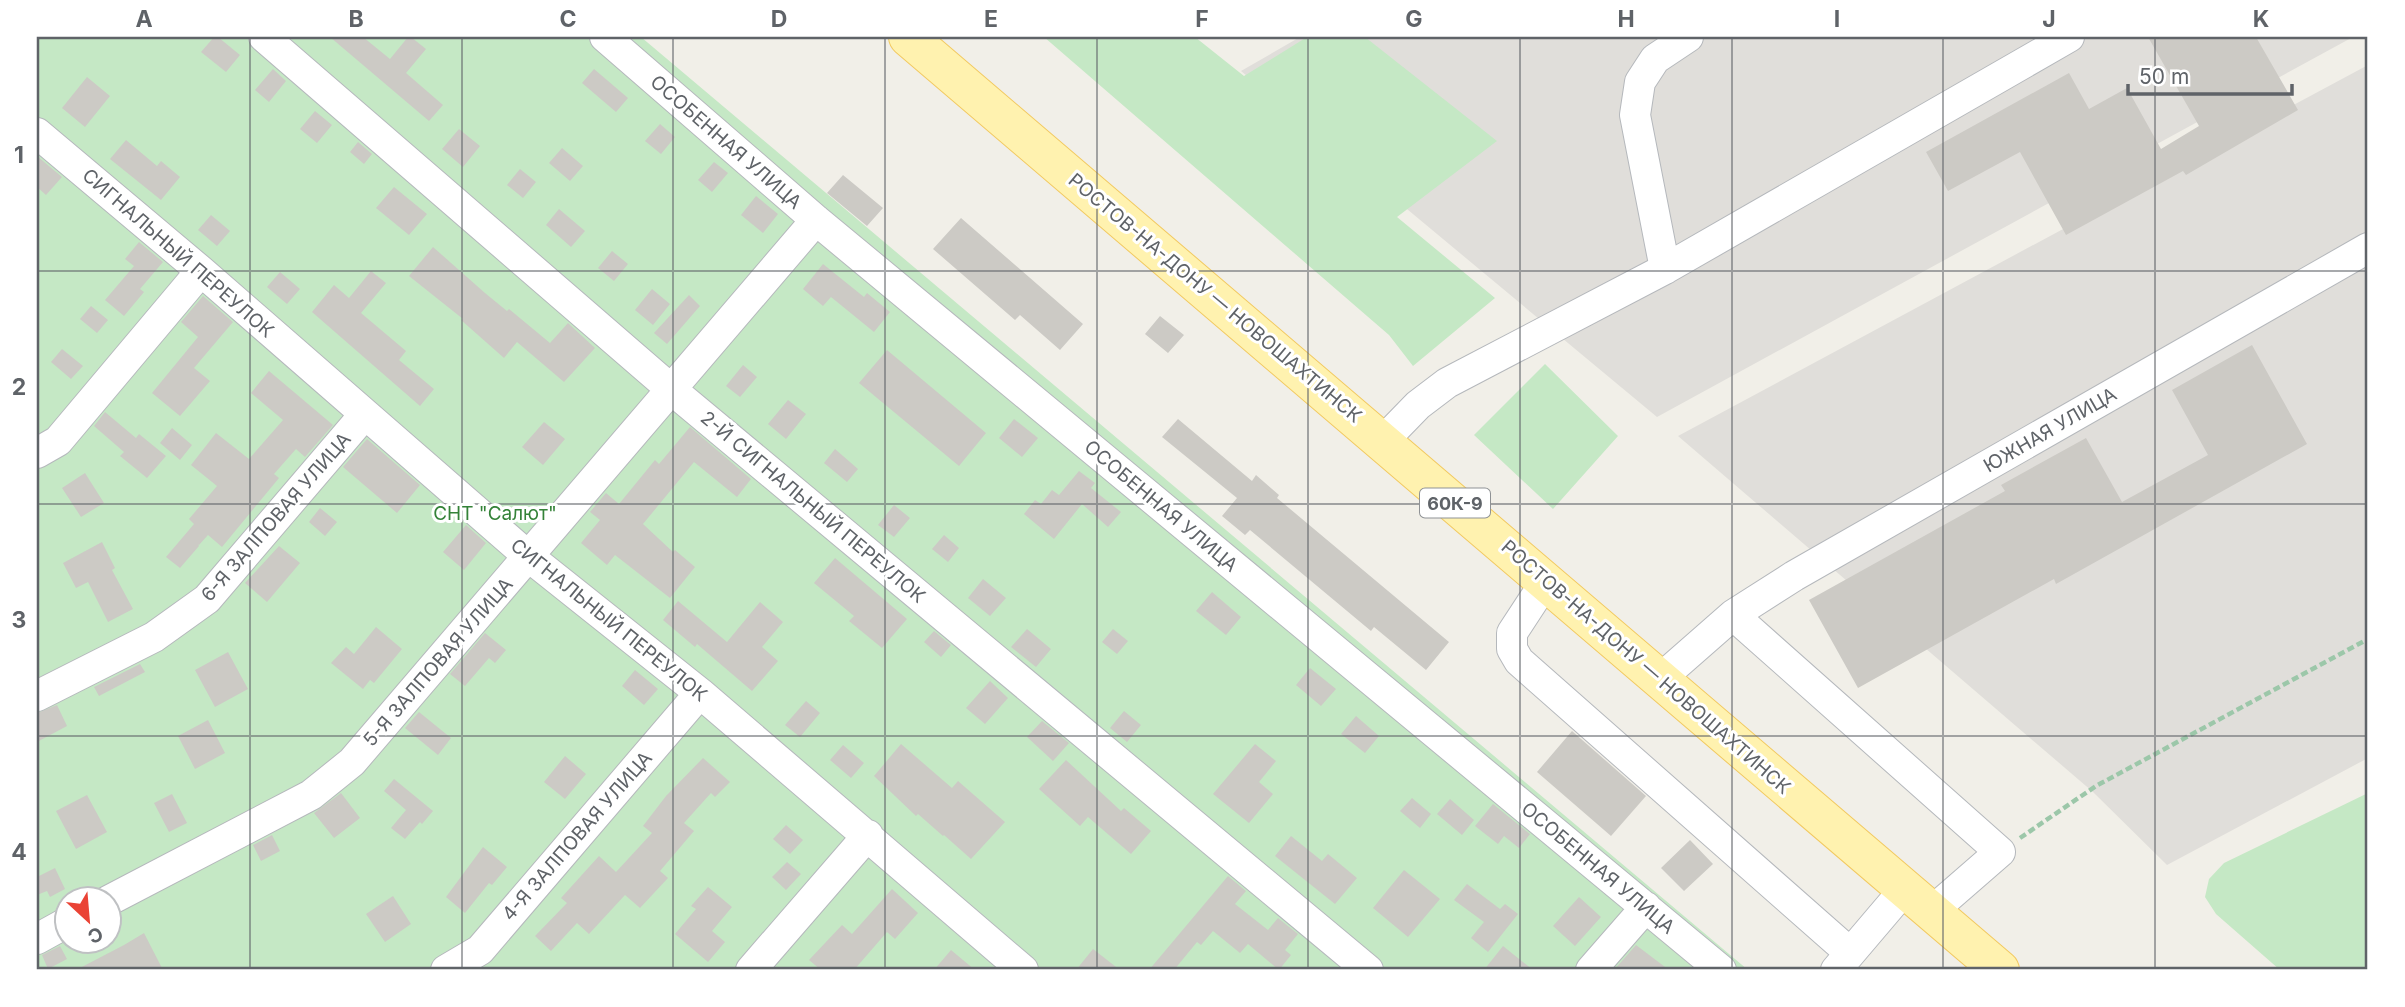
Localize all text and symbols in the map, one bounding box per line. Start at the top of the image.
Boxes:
text: A [135,5,153,33]
text: B [348,5,364,33]
text: C [559,5,577,33]
text: D [771,5,787,33]
text: E [984,5,998,33]
text: F [1195,5,1209,33]
text: G [1405,5,1423,33]
text: H [1617,5,1635,33]
text: I [1834,5,1840,33]
text: J [2042,5,2056,33]
text: K [2253,5,2269,33]
scale bar [2128,52,2293,96]
text: 50 m [2139,64,2189,89]
street label: ОСОБЕННАЯ УЛИЦА [646,70,806,214]
text: 1 [14,141,24,169]
street label: СИГНАЛЬНЫЙ ПЕРЕУЛОК [78,163,279,343]
street label: РОСТОВ-НА-ДОНУ — НОВОШАХТИНСК [1064,168,1366,428]
text: 2 [12,373,26,401]
street label: ЮЖНАЯ УЛИЦА [1979,383,2121,477]
street label: 2-Й СИГНАЛЬНЫЙ ПЕРЕУЛОК [696,405,931,608]
street label: 6-Я ЗАЛПОВАЯ УЛИЦА [196,428,356,606]
street label: ОСОБЕННАЯ УЛИЦА [1080,435,1242,577]
road number: 60К-9 [1420,489,1490,518]
park label: СНТ "Салют" [433,502,557,525]
street label: СИГНАЛЬНЫЙ ПЕРЕУЛОК [506,533,713,707]
street label: РОСТОВ-НА-ДОНУ — НОВОШАХТИНСК [1497,535,1795,799]
street label: 5-Я ЗАЛПОВАЯ УЛИЦА [358,573,518,751]
text: 3 [12,606,26,634]
street label: 4-Я ЗАЛПОВАЯ УЛИЦА [497,747,657,925]
street label: ОСОБЕННАЯ УЛИЦА [1517,797,1679,939]
text: 4 [11,838,27,866]
north arrow [52,884,122,954]
text: С [84,921,107,948]

